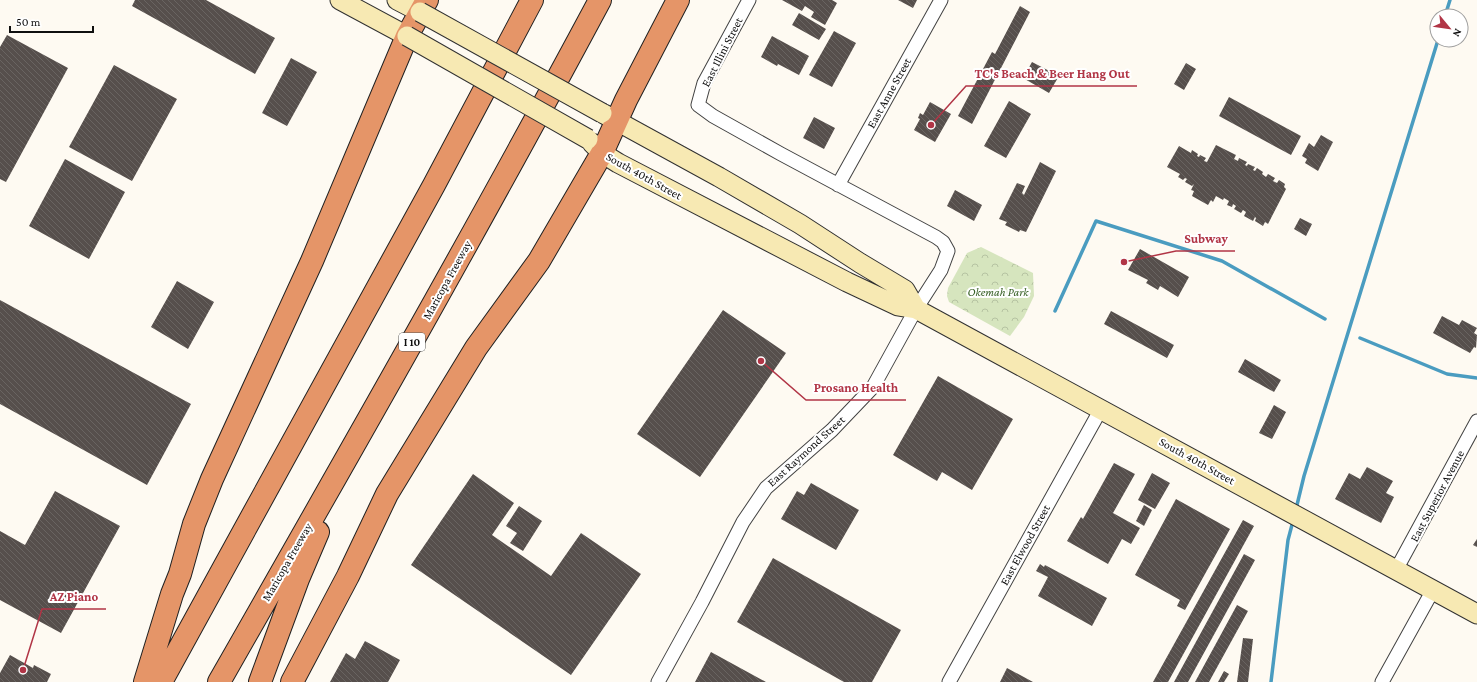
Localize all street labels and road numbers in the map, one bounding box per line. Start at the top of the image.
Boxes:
street label: East Illini Street [699,14,746,89]
street label: East Anne Street [864,54,915,131]
street label: South 40th Street [604,149,685,203]
street label: Maricopa Freeway [420,238,475,322]
road number: I 10 [399,333,425,351]
street label: East Raymond Street [764,412,848,489]
street label: South 40th Street [1157,434,1238,488]
street label: East Superior Avenue [1407,448,1467,544]
street label: East Elwood Street [997,501,1053,588]
street label: Maricopa Freeway [259,520,315,604]

